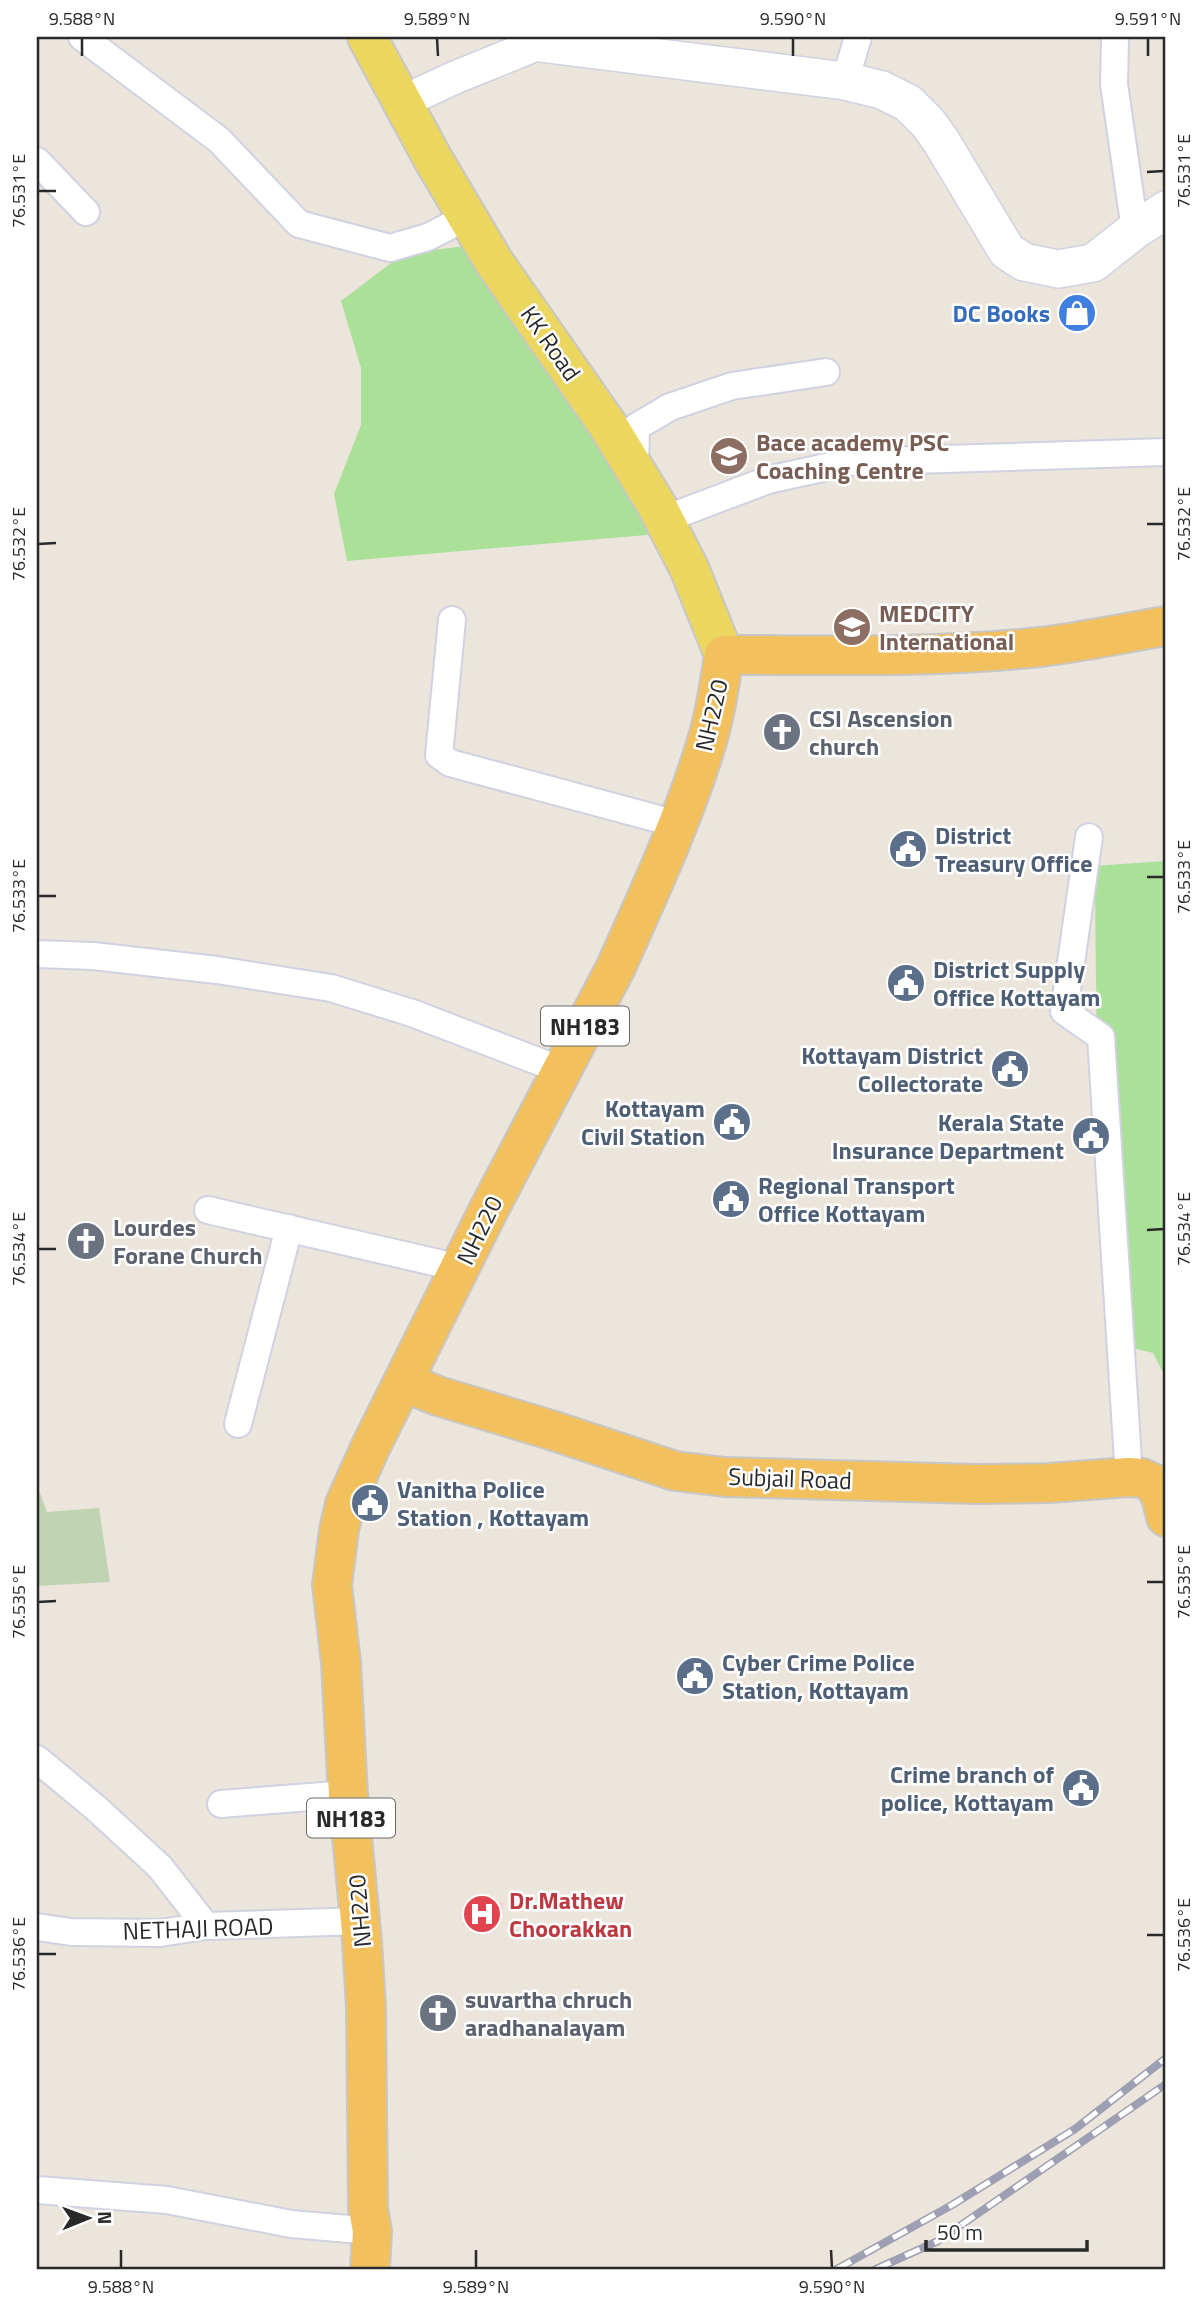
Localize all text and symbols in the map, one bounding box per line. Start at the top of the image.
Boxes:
text: 9.588°N [49,5,115,32]
text: 9.589°N [404,5,470,32]
text: 9.590°N [760,5,826,32]
text: 9.591°N [1115,5,1181,32]
text: 76.531°E [1170,134,1197,208]
text: 76.531°E [5,154,32,228]
shop icon: DC Books [1056,292,1098,334]
place label: DC Books [953,295,1050,331]
street label: KK Road [512,298,590,388]
place label: Bace academy PSC Coaching Centre [756,424,949,488]
school or university icon: Bace academy PSC Coaching Centre [708,435,750,477]
text: 76.532°E [1170,487,1197,561]
text: 76.532°E [5,507,32,581]
place label: MEDCITY International [879,595,1014,659]
school or university icon: MEDCITY International [831,606,873,648]
street label: NH220 [685,676,737,754]
place label: CSI Ascension church [809,700,953,764]
church icon: CSI Ascension church [761,711,803,753]
place label: District Treasury Office [935,817,1092,881]
public building icon: District Treasury Office [887,828,929,870]
text: 76.533°E [1170,840,1197,914]
text: 76.533°E [5,859,32,933]
place label: District Supply Office Kottayam [933,951,1100,1015]
public building icon: District Supply Office Kottayam [885,962,927,1004]
road number: NH183 [541,1007,629,1046]
place label: Kottayam District Collectorate [801,1037,983,1101]
public building icon: Kottayam District Collectorate [989,1048,1031,1090]
place label: Kottayam Civil Station [581,1090,705,1154]
public building icon: Kottayam Civil Station [711,1101,753,1143]
place label: Kerala State Insurance Department [832,1104,1064,1168]
public building icon: Kerala State Insurance Department [1070,1115,1112,1157]
place label: Regional Transport Office Kottayam [758,1167,955,1231]
public building icon: Regional Transport Office Kottayam [710,1178,752,1220]
street label: NH220 [447,1189,511,1271]
text: 76.534°E [1170,1192,1197,1266]
place label: Lourdes Forane Church [113,1209,263,1273]
text: 76.534°E [5,1212,32,1286]
church icon: Lourdes Forane Church [65,1220,107,1262]
street label: Subjail Road [728,1458,852,1498]
place label: Vanitha Police Station , Kottayam [397,1471,589,1535]
public building icon: Vanitha Police Station , Kottayam [349,1482,391,1524]
text: 76.535°E [1170,1545,1197,1619]
text: 76.535°E [5,1565,32,1639]
place label: Cyber Crime Police Station, Kottayam [722,1644,915,1708]
public building icon: Cyber Crime Police Station, Kottayam [674,1655,716,1697]
place label: Crime branch of police, Kottayam [881,1756,1054,1820]
public building icon: Crime branch of police, Kottayam [1060,1767,1102,1809]
road number: NH183 [307,1798,395,1838]
street label: NH220 [338,1873,380,1949]
place label: Dr.Mathew Choorakkan [509,1882,632,1946]
hospital icon: Dr.Mathew Choorakkan [461,1893,503,1935]
text: 76.536°E [1170,1898,1197,1972]
street label: NETHAJI ROAD [122,1907,274,1949]
text: 76.536°E [5,1917,32,1991]
place label: suvartha chruch aradhanalayam [465,1981,632,2045]
church icon: suvartha chruch aradhanalayam [417,1992,459,2034]
north arrow [52,2184,122,2254]
scale bar [926,2208,1088,2252]
text: N [91,2211,120,2225]
text: 50 m [937,2216,983,2248]
text: 9.588°N [88,2273,154,2300]
text: 9.589°N [443,2273,509,2300]
text: 9.590°N [799,2273,865,2300]

